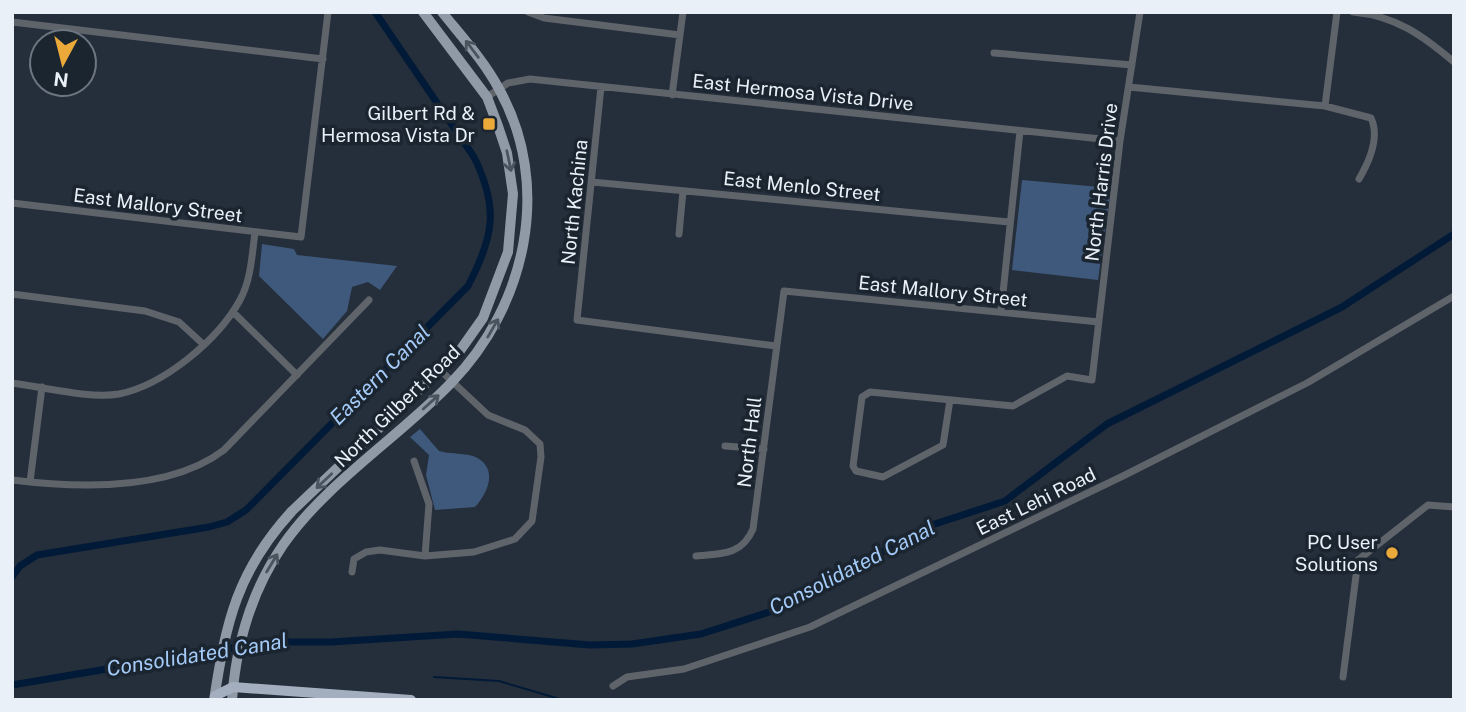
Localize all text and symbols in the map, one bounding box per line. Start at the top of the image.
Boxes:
north arrow [28,28,98,98]
one-way arrow [465,41,480,59]
text: N [52,68,70,92]
street label: East Hermosa Vista Drive [691,69,915,115]
place label: Gilbert Rd & Hermosa Vista Dr [321,102,475,146]
street label: North Harris Drive [1080,102,1122,262]
marker: Gilbert Rd & Hermosa Vista Dr [481,116,497,132]
street label: North Kachina [556,138,592,266]
one-way arrow [502,149,516,172]
street label: East Menlo Street [722,167,882,205]
street label: East Mallory Street [72,184,244,226]
street label: East Mallory Street [857,271,1029,311]
one-way arrow [487,318,501,338]
water label: Eastern Canal [324,319,435,430]
street label: North Gilbert Road [330,341,464,471]
one-way arrow [422,393,439,410]
street label: North Hall [733,395,765,489]
street label: East Lehi Road [973,463,1099,539]
one-way arrow [316,472,333,489]
water label: Consolidated Canal [765,515,939,620]
place label: PC User Solutions [1295,531,1378,575]
marker: PC User Solutions [1384,545,1400,561]
one-way arrow [265,553,279,573]
water label: Consolidated Canal [105,628,289,681]

